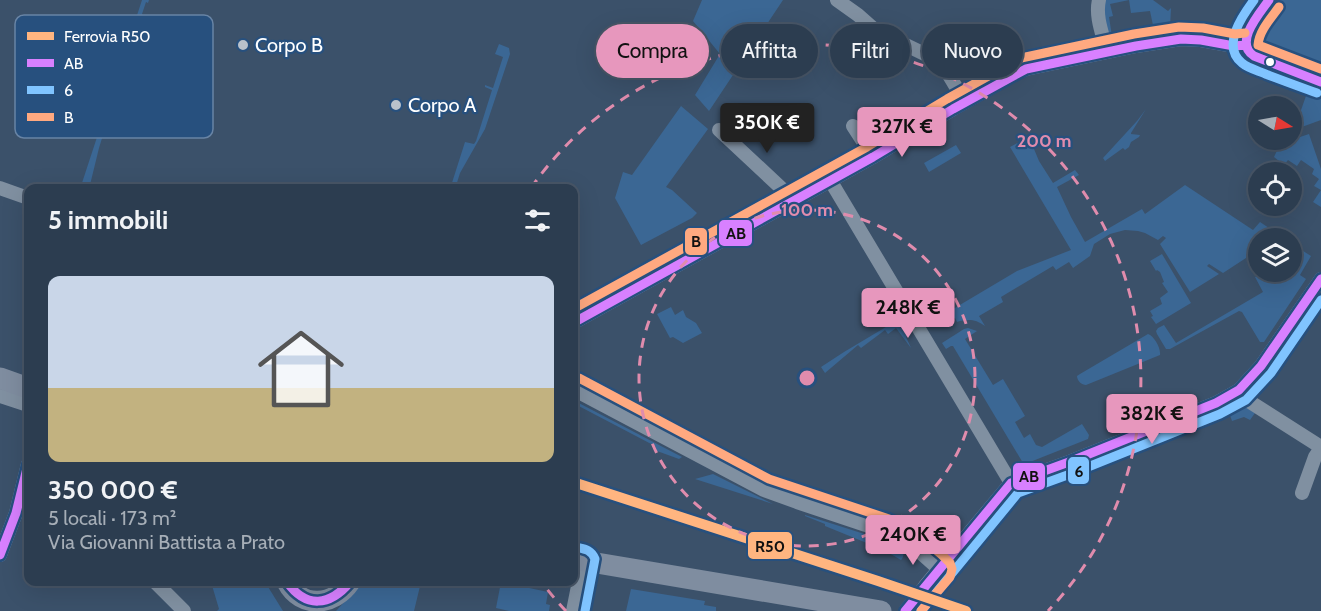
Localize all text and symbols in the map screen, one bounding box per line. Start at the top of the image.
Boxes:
legend [15,15,213,138]
chip: Compra [596,24,709,78]
chip: Affitta [721,24,818,78]
chip: Filtri [830,24,910,78]
chip: Nuovo [922,24,1023,78]
text: Ferrovia R50 [64,27,150,46]
place label: Corpo B [255,33,323,57]
marker: Corpo B [236,38,250,52]
text: AB [64,54,84,73]
unlabelled marker [1264,56,1276,68]
text: 6 [64,81,73,100]
place label: Corpo A [408,93,477,117]
north arrow [1248,96,1302,150]
map controls [1248,96,1302,282]
marker: Corpo A [389,98,403,112]
pin: 350K € [718,103,816,154]
pin: 327K € [853,107,951,158]
text: B [64,108,74,127]
text: 350K € [734,110,800,134]
text: 327K € [871,114,933,138]
text: 200 m [1017,130,1071,152]
button: locate [1248,162,1302,216]
text: 100 m [781,199,833,221]
text: 5 immobili [48,204,168,236]
icon: filters [521,204,554,237]
line badge: AB [718,219,753,247]
text: AB [726,224,746,243]
line badge: B [684,227,708,256]
button: layers [1248,228,1302,282]
text: B [691,232,701,251]
pin: 248K € [859,288,957,339]
text: 248K € [876,295,940,319]
icon: home [247,315,355,423]
centre of rings [797,368,817,388]
pin: 382K € [1103,394,1201,445]
text: 382K € [1120,401,1184,425]
line badge: 6 [1067,456,1090,485]
line badge: AB [1012,462,1046,491]
text: 6 [1075,462,1084,481]
text: AB [1019,467,1039,486]
text: 350 000 € [48,474,178,506]
text: 5 locali · 173 m² [48,506,176,530]
pin: 240K € [864,515,962,566]
text: 240K € [880,522,946,546]
text: Via Giovanni Battista a Prato [48,530,285,554]
line badge: R50 [747,531,793,560]
text: R50 [755,537,785,556]

